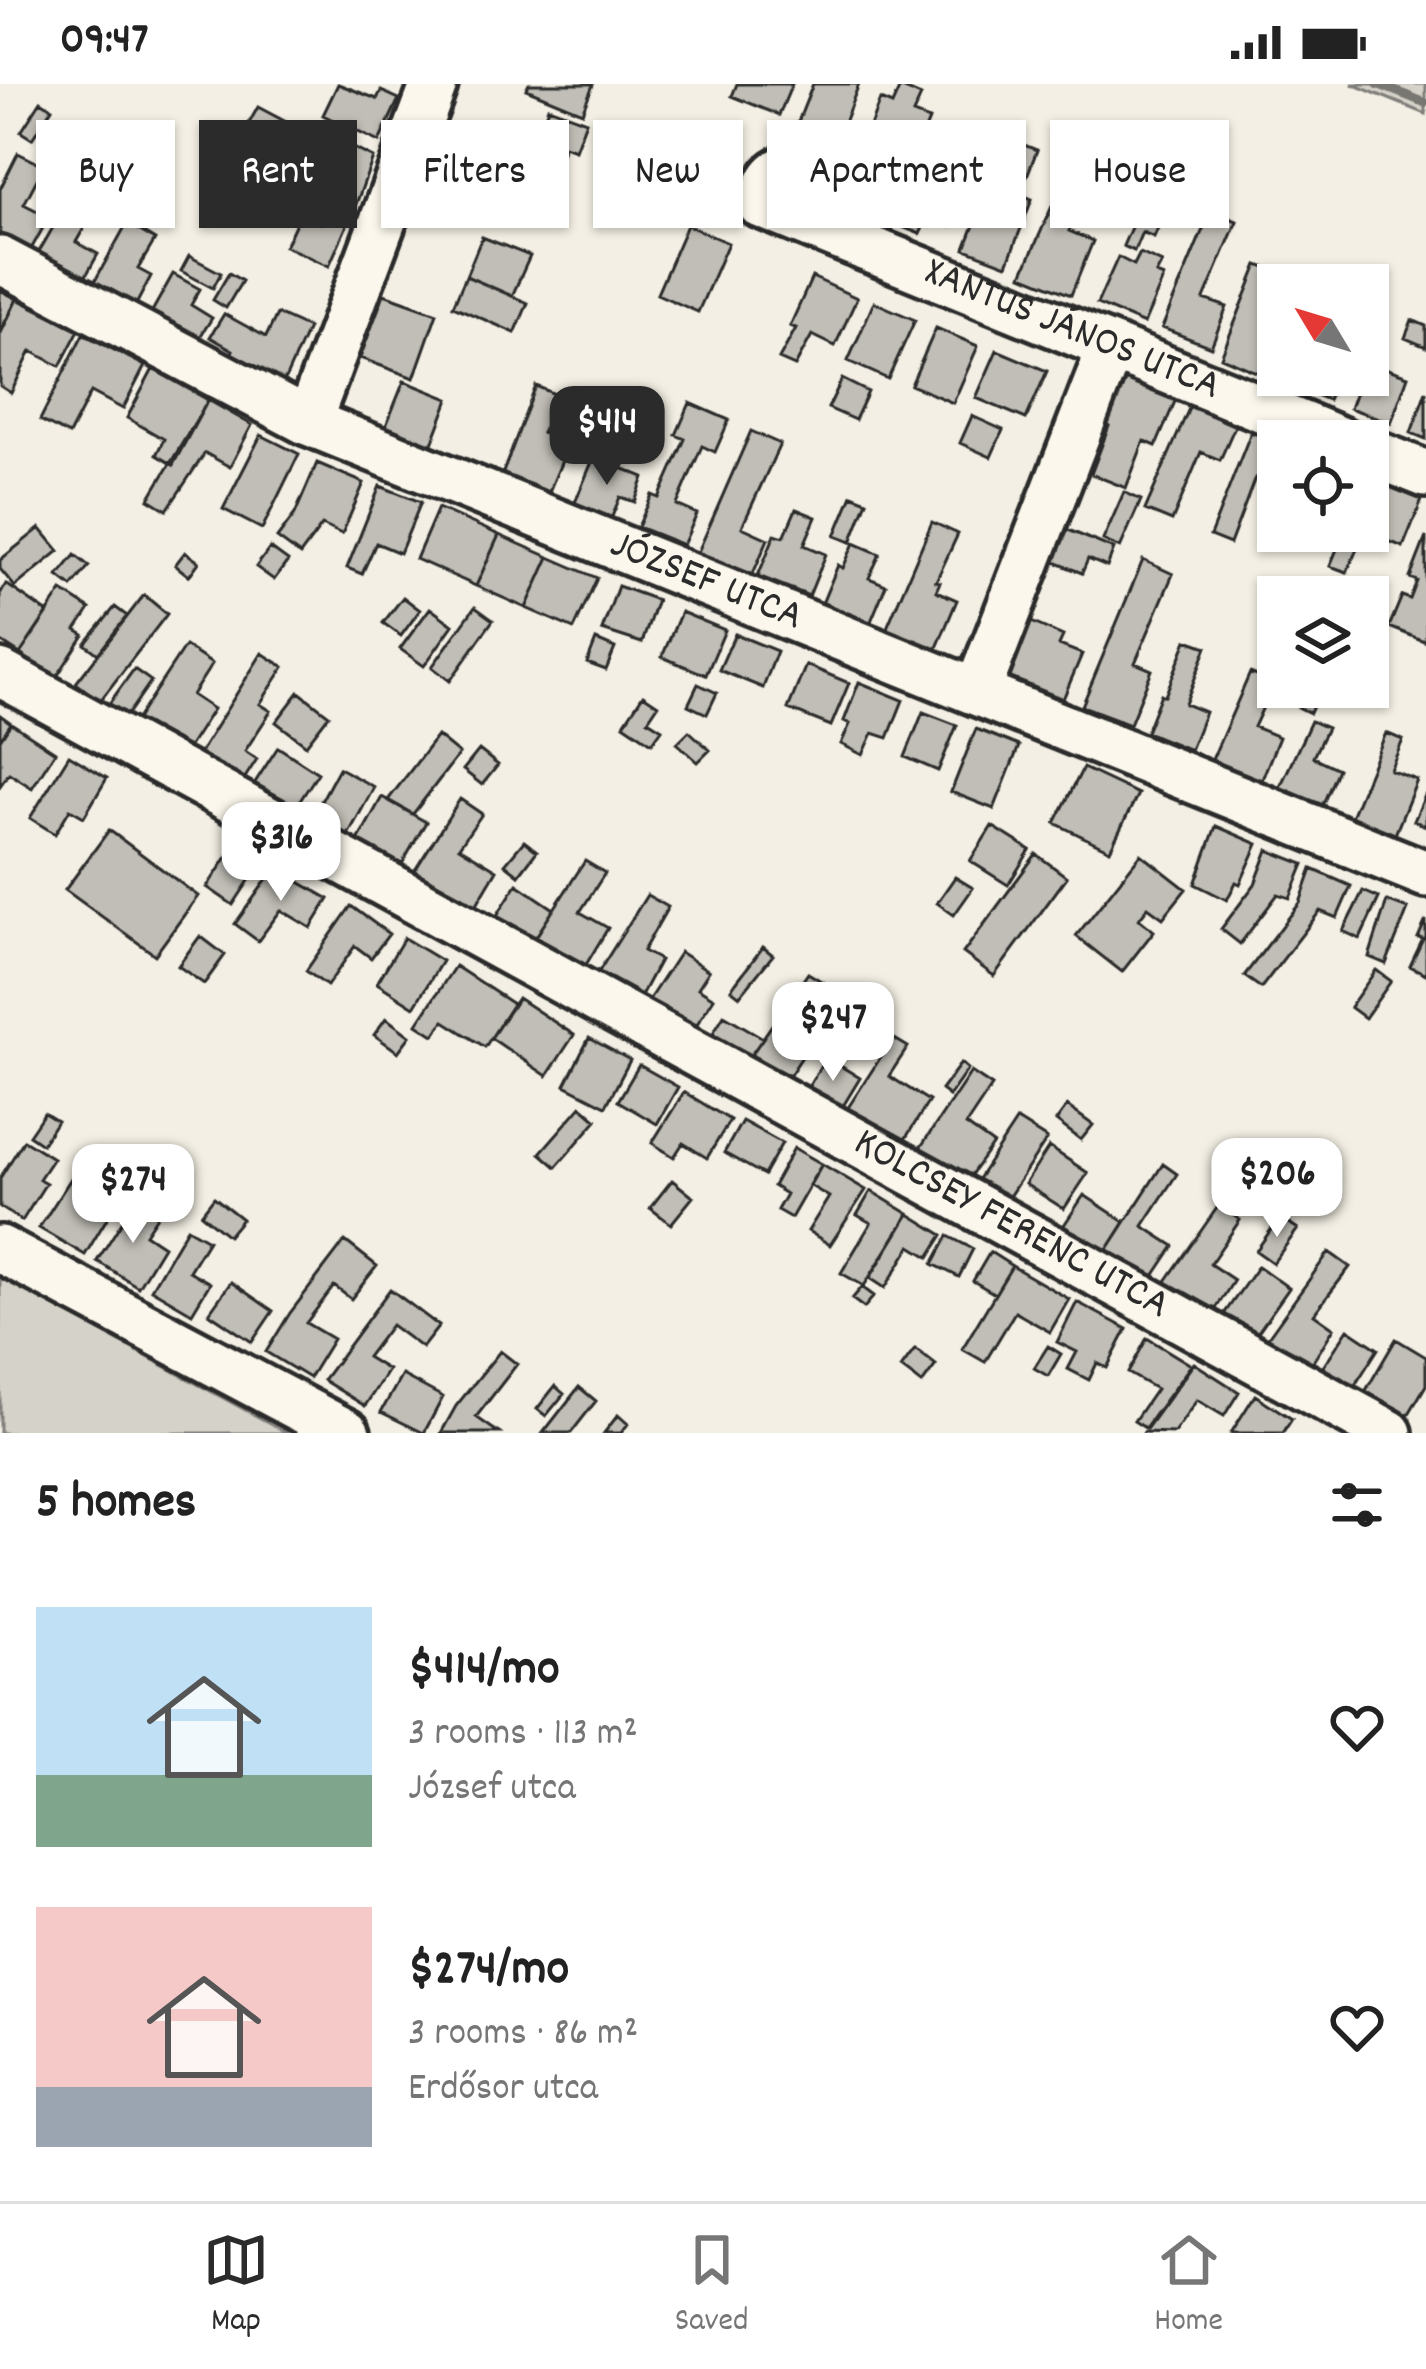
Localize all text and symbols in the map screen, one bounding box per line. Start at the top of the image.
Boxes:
text: 09:47 [60,10,149,74]
chip: Buy [36,120,175,228]
chip: Rent [199,120,357,228]
chip: Filters [381,120,569,228]
chip: New [593,120,743,228]
chip: Apartment [767,120,1026,228]
chip: House [1050,120,1229,228]
street label: XANTUS JÁNOS UTCA [915,244,1229,418]
north arrow [1257,264,1389,396]
map controls [1257,264,1389,708]
pin: $414 [536,386,678,488]
text: $414 [577,397,637,452]
button: locate [1257,420,1389,552]
street label: JÓZSEF UTCA [600,517,811,649]
button: layers [1257,576,1389,708]
pin: $316 [210,802,352,904]
text: $316 [249,813,313,868]
pin: $247 [762,982,904,1084]
text: $247 [799,993,867,1048]
street label: KÖLCSEY FERENC UTCA [842,1115,1179,1337]
pin: $206 [1206,1138,1348,1240]
pin: $274 [62,1144,204,1246]
text: $206 [1238,1149,1316,1204]
text: $274 [99,1155,167,1210]
text: 5 homes [36,1469,196,1541]
icon: filters [1324,1472,1390,1538]
text: $414/mo [408,1636,560,1708]
icon: home [132,1655,276,1799]
icon: heart [1324,1694,1390,1760]
text: 3 rooms · 113 m² [408,1708,638,1763]
text: József utca [408,1763,576,1818]
text: $274/mo [408,1936,569,2008]
icon: home [132,1955,276,2099]
icon: heart [1324,1994,1390,2060]
text: 3 rooms · 86 m² [408,2008,638,2063]
text: Erdősor utca [408,2063,598,2118]
tab: Map [203,2227,269,2346]
tab: Saved [675,2227,748,2346]
tab: Home [1154,2227,1223,2346]

